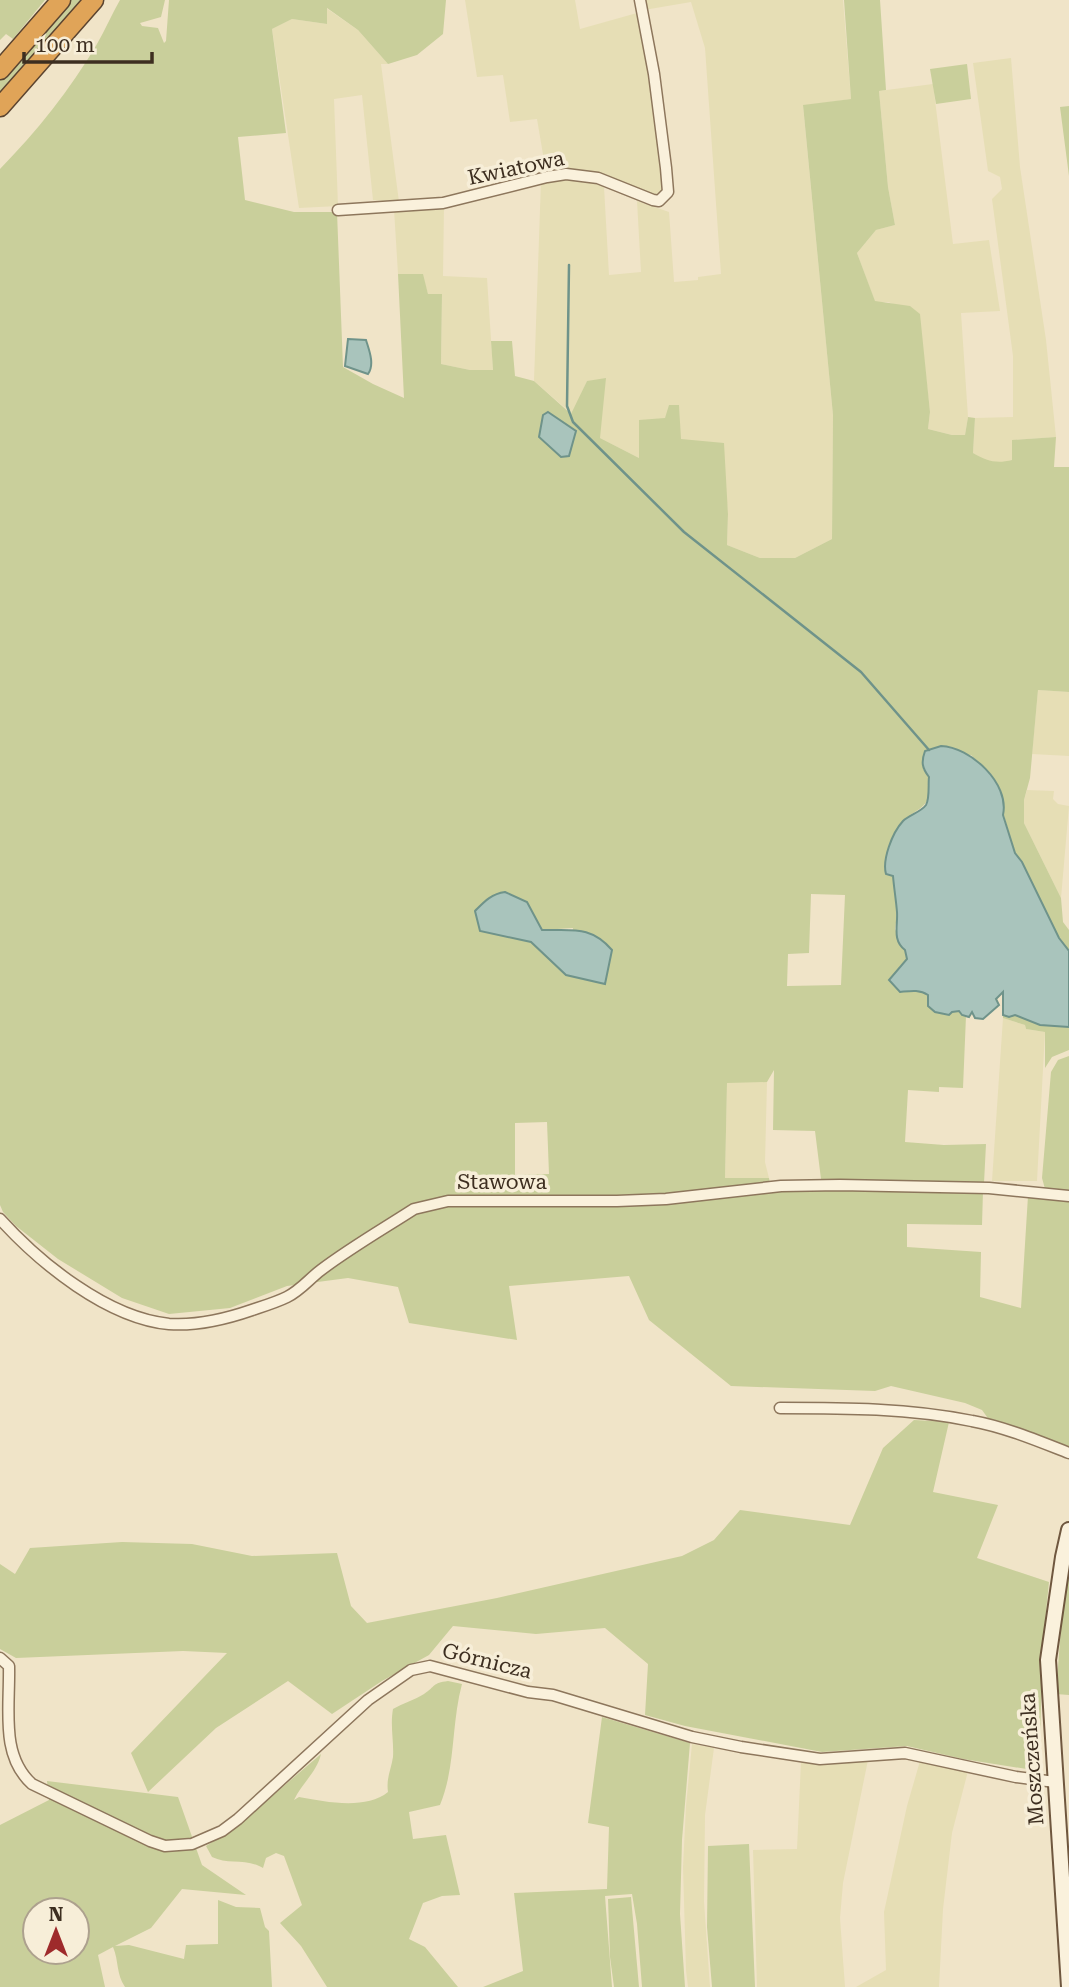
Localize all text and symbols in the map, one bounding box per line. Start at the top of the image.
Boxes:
scale bar [24,21,152,65]
text: 100 m [35,33,95,57]
street label: Kwiatowa [465,146,567,190]
street label: Stawowa [457,1170,547,1194]
street label: Górnicza [440,1638,535,1684]
street label: Moszczeńska [1015,1691,1049,1826]
north arrow [21,1896,91,1966]
text: N [49,1903,64,1926]

